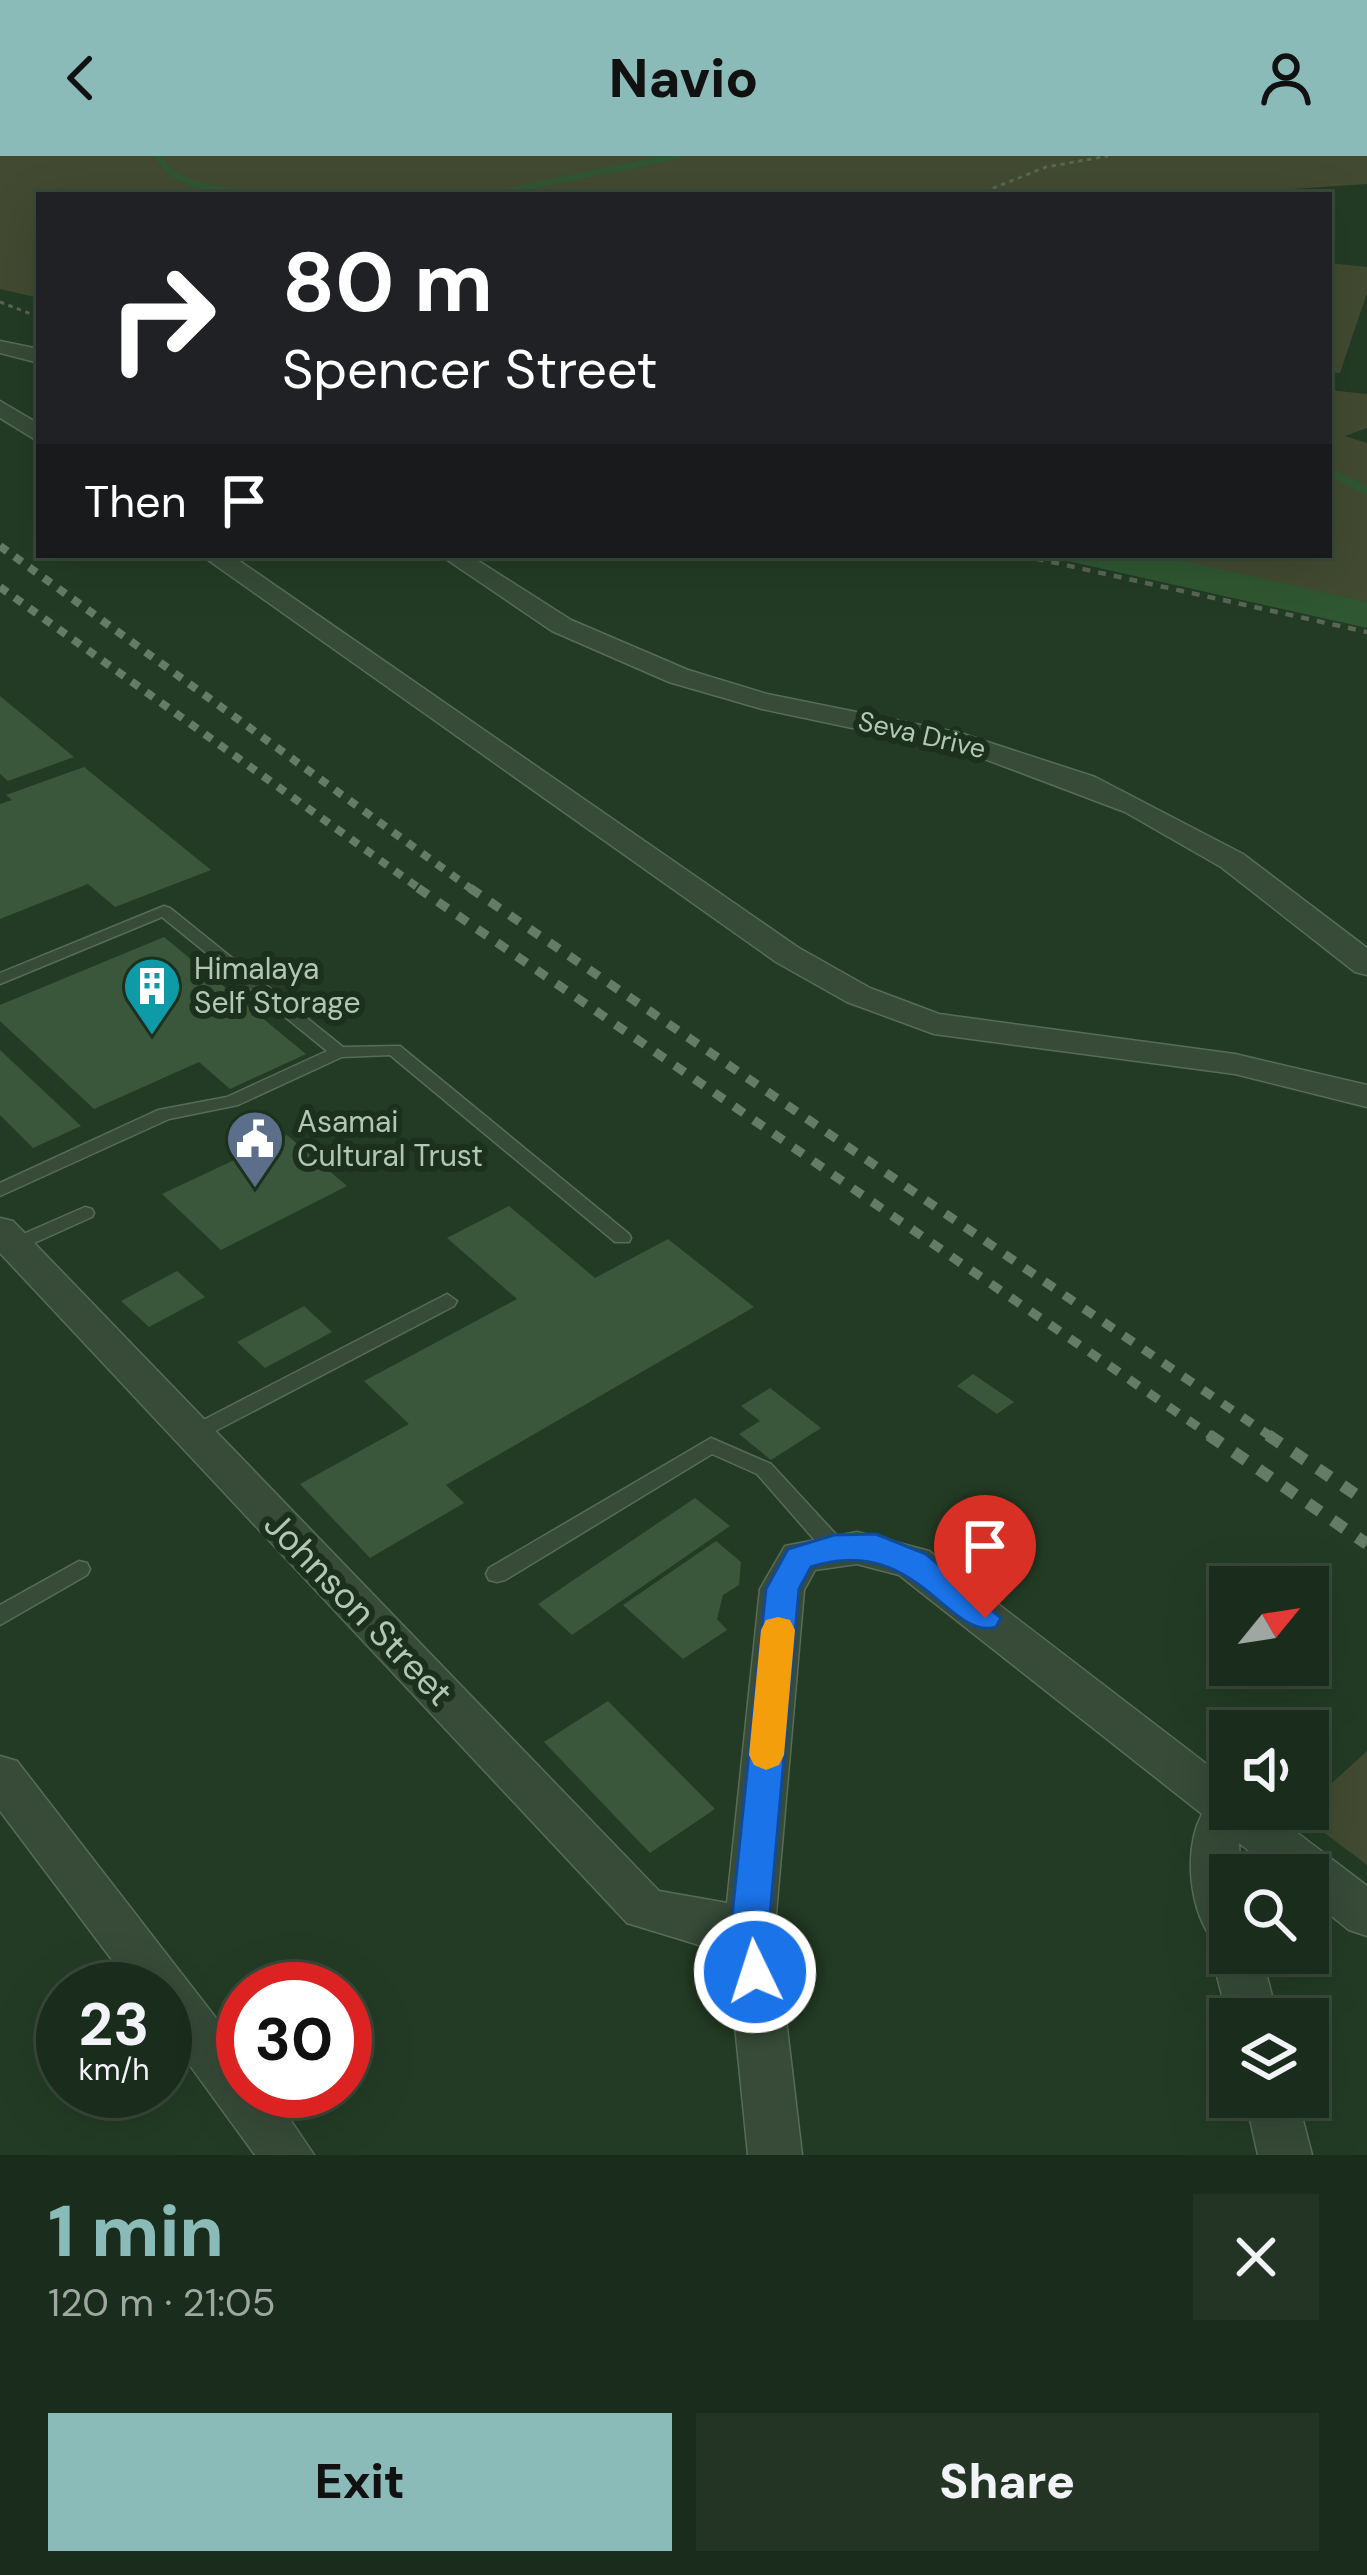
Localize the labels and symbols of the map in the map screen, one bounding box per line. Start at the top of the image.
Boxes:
street label: Seva Drive [855,703,989,766]
place label: Himalaya Self Storage [194,949,360,1022]
building icon: Himalaya Self Storage [121,955,183,1037]
place label: Asamai Cultural Trust [297,1102,483,1175]
public building icon: Asamai Cultural Trust [224,1108,286,1190]
pin [934,1495,1036,1618]
street label: Johnson Street [254,1501,463,1715]
north arrow [1209,1566,1329,1686]
position arrow [692,1909,818,2035]
speed limit sign: 30 [216,1962,372,2118]

